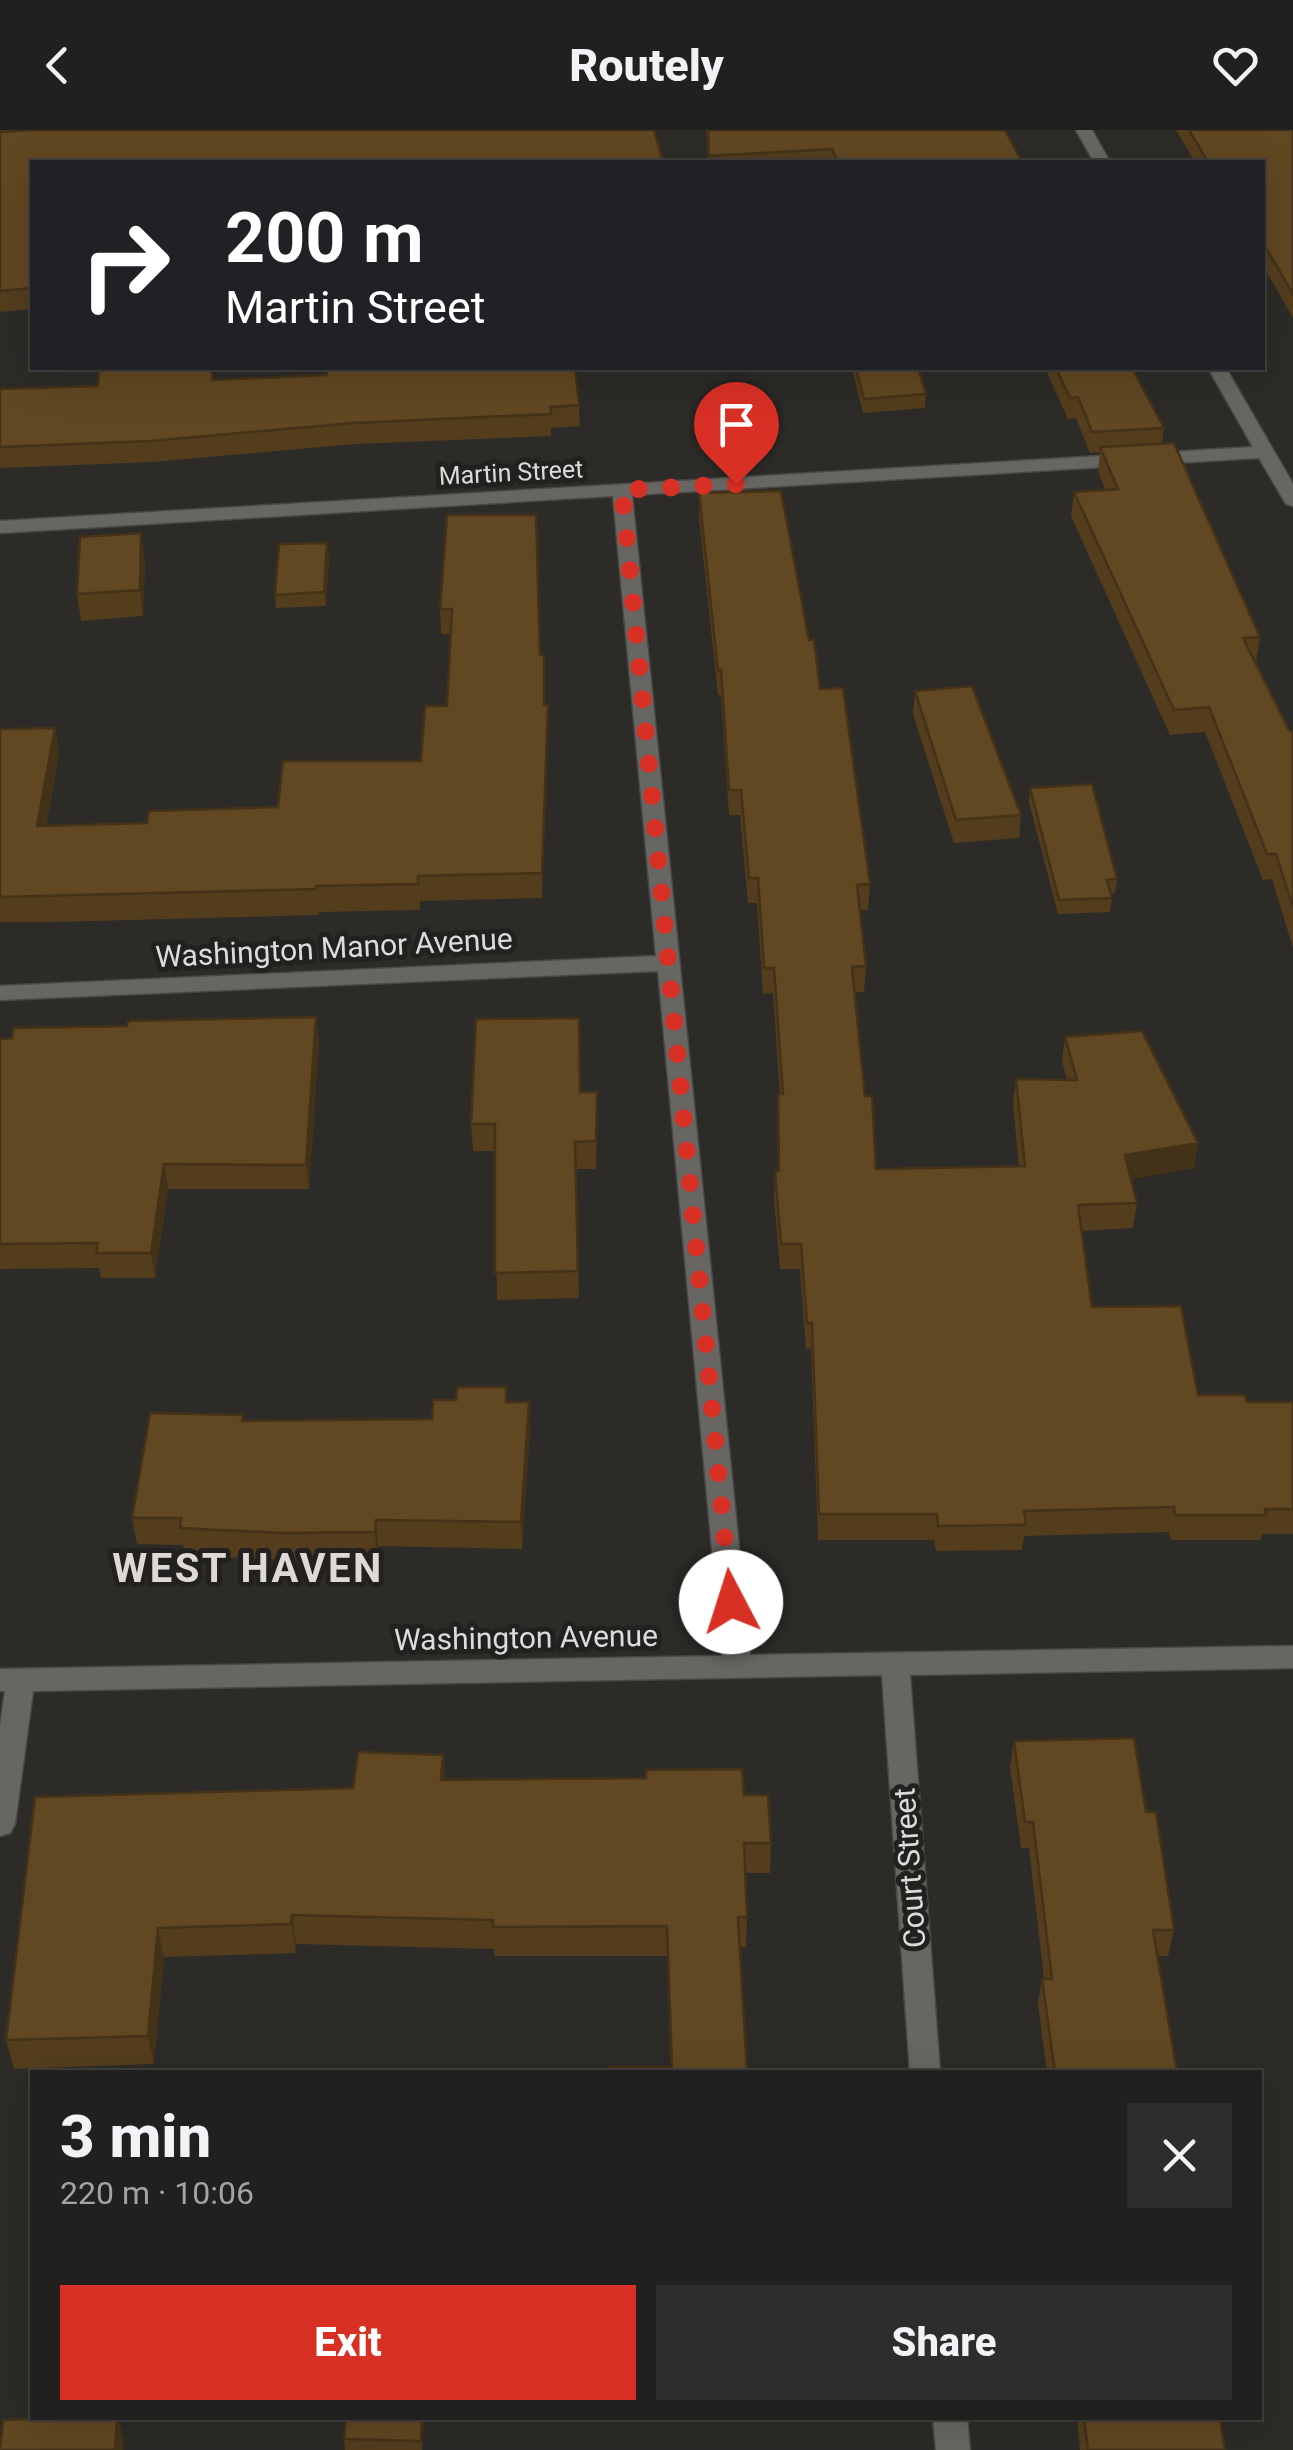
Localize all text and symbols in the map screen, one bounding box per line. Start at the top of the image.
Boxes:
icon: back [30,38,85,93]
icon: heart [1208,38,1263,93]
text: Routely [569,39,724,92]
text: 200 m [225,197,424,279]
icon: right [60,200,190,330]
text: Martin Street [225,281,486,334]
pin [694,382,779,485]
icon: arrive [709,397,764,452]
street label: Martin Street [438,454,584,491]
street label: Washington Manor Avenue [154,921,513,974]
district label: WEST HAVEN [112,1545,384,1592]
position arrow [679,1550,783,1654]
street label: Washington Avenue [394,1618,658,1657]
street label: Court Street [886,1787,933,1949]
text: 3 min [60,2101,211,2172]
button: close [1127,2103,1232,2208]
text: 220 m · 10:06 [60,2174,254,2212]
button: Exit [60,2285,636,2400]
button: Share [656,2285,1232,2400]

